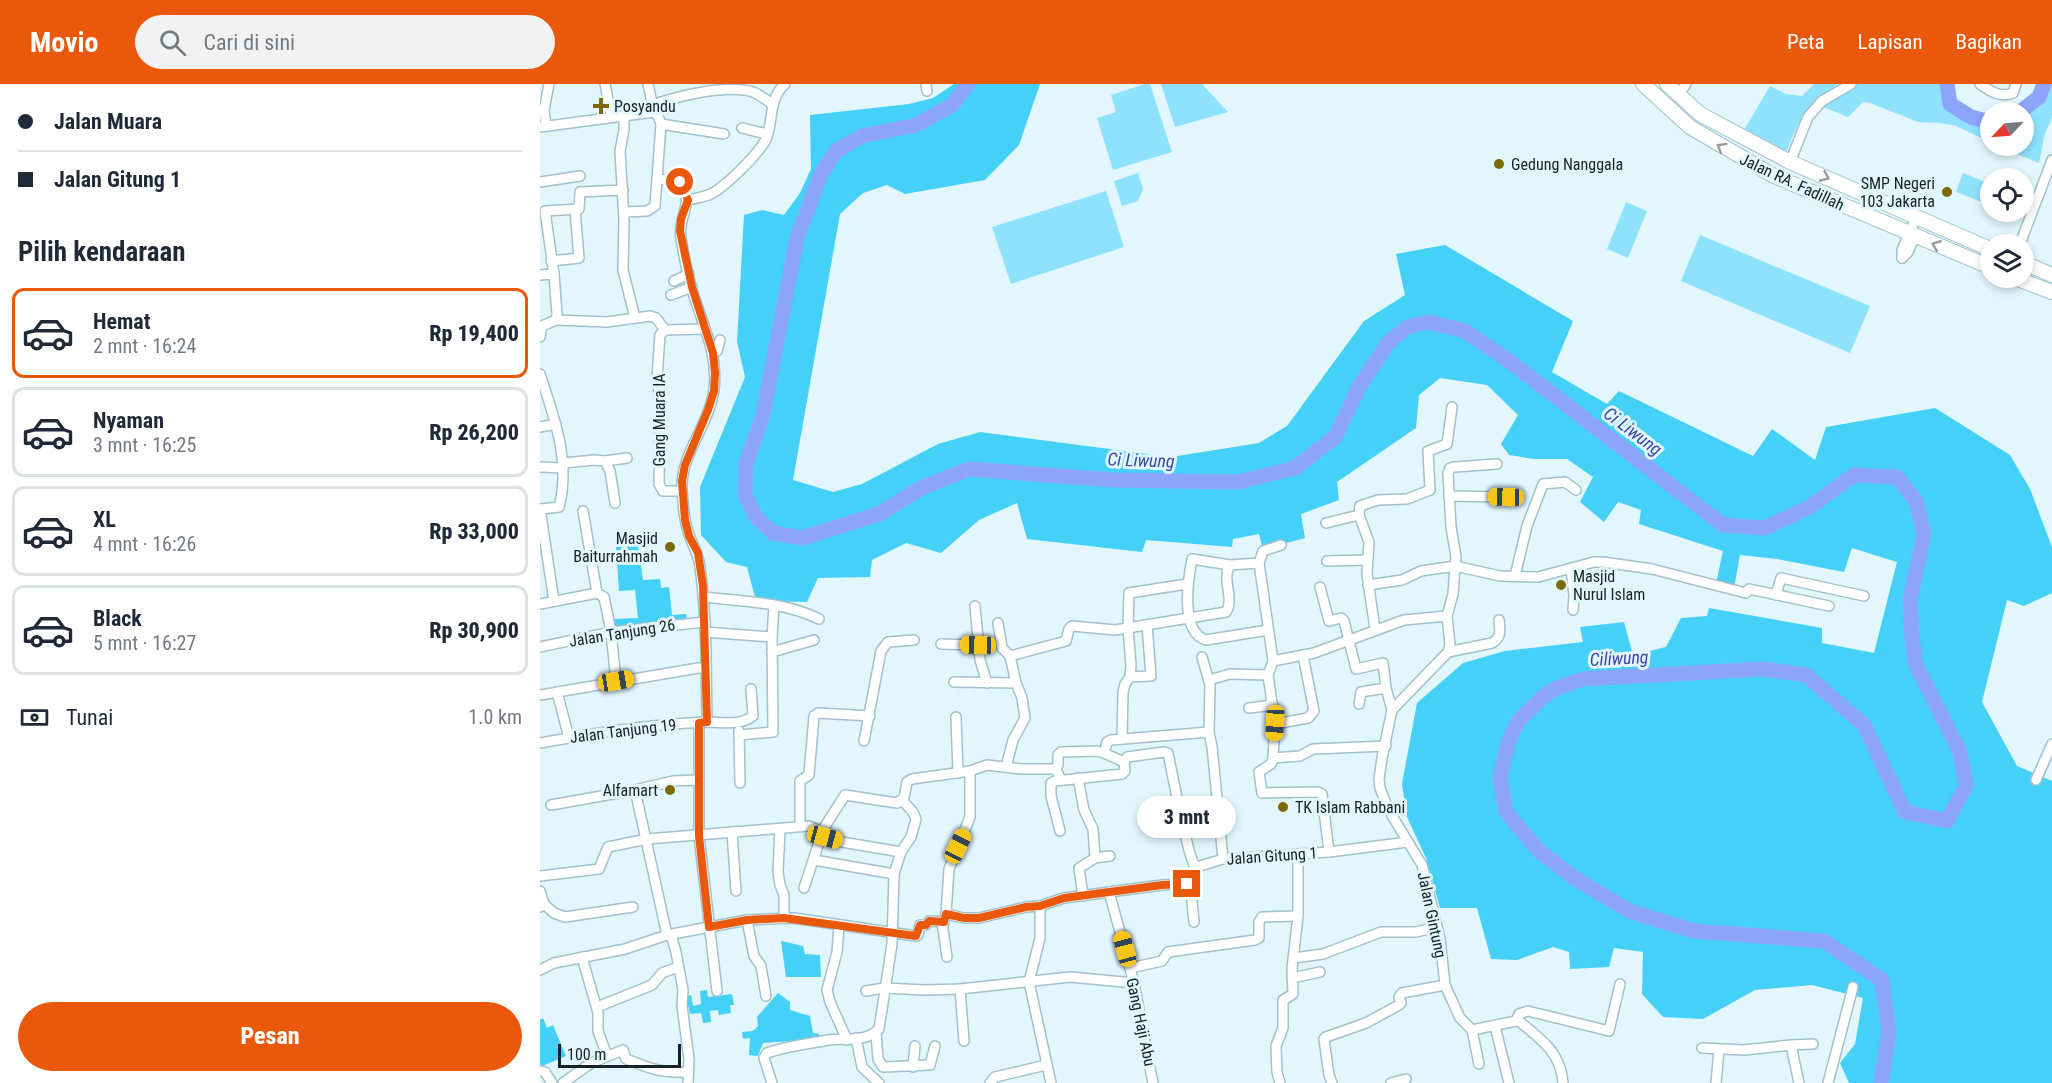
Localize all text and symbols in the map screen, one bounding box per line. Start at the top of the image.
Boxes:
search box [135,15,555,69]
text: Movio [30,26,99,59]
icon: search [156,26,189,59]
text: Cari di sini [204,30,295,55]
text: Peta [1787,30,1825,54]
text: Lapisan [1858,30,1923,54]
text: Bagikan [1956,30,2022,54]
marker: Posyandu [592,97,610,115]
place label: Posyandu [614,97,676,116]
north arrow [1980,102,2034,156]
map controls [1980,102,2034,288]
text: Jalan Muara [54,109,162,134]
one-way arrow [1717,142,1727,154]
street label: Jalan RA. Fadillah [1737,149,1847,215]
place label: Gedung Nanggala [1511,155,1623,174]
marker: Gedung Nanggala [1492,157,1506,171]
text: Jalan Gitung 1 [54,167,181,192]
route start [666,168,693,195]
button: locate [1980,168,2034,222]
one-way arrow [1818,170,1829,182]
place label: SMP Negeri 103 Jakarta [1860,174,1935,211]
marker: SMP Negeri 103 Jakarta [1940,185,1954,199]
button: layers [1980,234,2034,288]
text: Pilih kendaraan [18,236,186,268]
one-way arrow [1932,240,1943,252]
icon: car [21,306,75,360]
text: Hemat [93,309,150,334]
text: Rp 19,400 [429,321,519,346]
text: 2 mnt · 16:24 [93,334,196,358]
street label: Gang Muara IA [650,373,669,467]
water label: Ci Liwung [1600,402,1666,460]
icon: car [21,405,75,459]
text: Nyaman [93,408,164,433]
text: Rp 26,200 [429,420,519,445]
text: 3 mnt · 16:25 [93,433,196,457]
water label: Ci Liwung [1107,448,1175,472]
car [1488,488,1524,506]
icon: car [21,504,75,558]
text: XL [93,507,116,532]
text: Rp 33,000 [429,519,519,544]
place label: Masjid Baiturrahmah [573,529,658,566]
text: 4 mnt · 16:26 [93,532,196,556]
marker: Masjid Baiturrahmah [663,540,677,554]
place label: Masjid Nurul Islam [1573,567,1645,604]
marker: Masjid Nurul Islam [1554,578,1568,592]
icon: car [21,603,75,657]
text: Black [93,606,142,631]
street label: Jalan Tanjung 26 [568,615,676,651]
text: Rp 30,900 [429,618,519,643]
text: 5 mnt · 16:27 [93,631,196,655]
car [960,636,996,654]
water label: Ciliwung [1589,646,1649,670]
car [597,669,635,693]
icon: cash [18,701,51,734]
text: Tunai [66,705,113,730]
text: 1.0 km [468,705,522,729]
car [1265,705,1285,741]
street label: Jalan Tanjung 19 [569,715,677,747]
place label: Alfamart [603,781,658,800]
marker: Alfamart [663,783,677,797]
callout: 3 mnt [1138,797,1236,839]
place label: TK Islam Rabbani [1295,798,1405,817]
marker: TK Islam Rabbani [1276,800,1290,814]
text: 3 mnt [1164,805,1209,829]
car [805,824,845,850]
car [942,826,974,866]
street label: Jalan Gitung 1 [1226,843,1318,869]
route end [1173,870,1200,897]
street label: Jalan Gintung [1414,870,1450,960]
car [1112,929,1138,969]
street label: Gang Haji Abu [1122,976,1160,1068]
button: Pesan [18,1002,522,1071]
scale bar [558,1041,681,1068]
text: 100 m [567,1045,606,1064]

